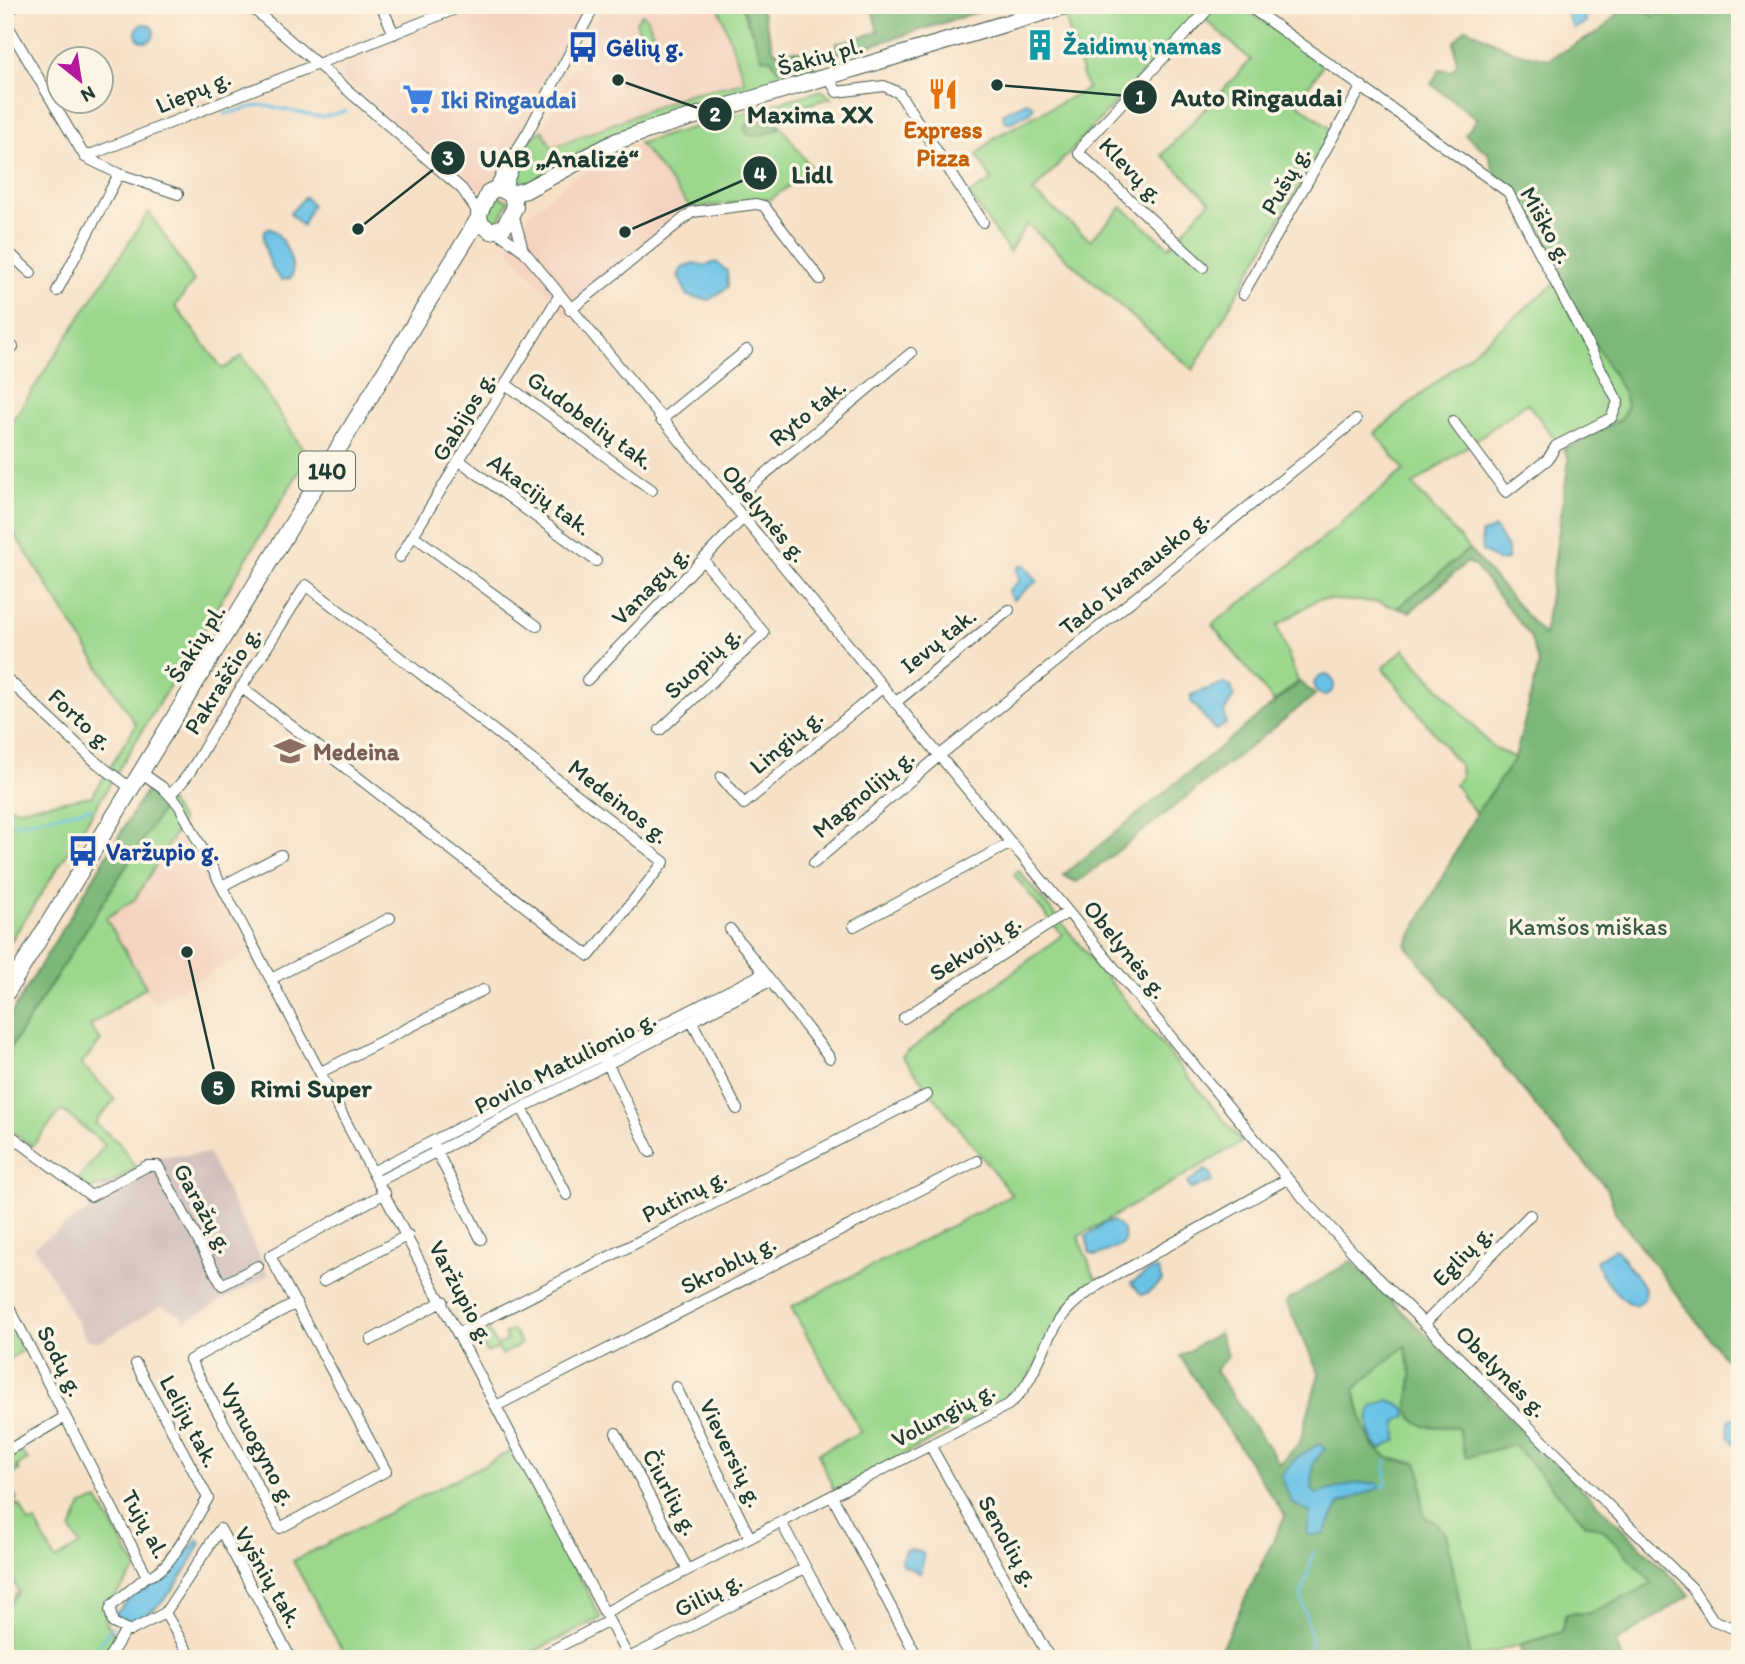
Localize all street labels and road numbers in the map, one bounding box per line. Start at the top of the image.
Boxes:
street label: Šakių pl. [774,30,866,82]
street label: Liepų g. [151,62,235,120]
street label: Klevų g. [1093,131,1171,209]
street label: Pušų g. [1254,140,1316,220]
street label: Miško g. [1514,181,1580,269]
street label: Gudobelių tak. [522,364,660,476]
street label: Gabijos g. [425,366,501,466]
street label: Ryto tak. [763,372,851,452]
street label: Akacijų tak. [482,447,598,541]
road number: 140 [299,452,355,491]
street label: Obelynės g. [716,458,814,568]
street label: Tado Ivanausko g. [1053,503,1215,641]
street label: Vanagų g. [605,539,695,631]
street label: Šakių pl. [160,598,232,688]
street label: Ievų tak. [894,601,982,679]
street label: Suopių g. [658,619,746,705]
street label: Pakraščio g. [177,620,267,740]
street label: Forto g. [43,682,119,756]
street label: Lingių g. [743,702,829,780]
street label: Magnolijų g. [806,742,920,844]
street label: Medeinos g. [563,752,675,850]
street label: Obelynės g. [1077,894,1175,1004]
street label: Sekvojų g. [924,907,1026,987]
street label: Povilo Matulionio g. [469,1004,661,1120]
street label: Garažų g. [167,1158,241,1258]
street label: Putinų g. [637,1161,731,1229]
street label: Eglių g. [1425,1218,1499,1292]
street label: Skroblų g. [675,1228,781,1300]
street label: Varžupio g. [423,1235,501,1349]
street label: Obelynės g. [1450,1319,1554,1423]
street label: Sodų g. [31,1321,91,1401]
street label: Lelijų tak. [154,1370,226,1472]
street label: Volungių g. [886,1375,1000,1453]
street label: Vynuogyno g. [214,1377,304,1511]
street label: Vieversių g. [693,1394,771,1512]
street label: Čiurlių g. [636,1444,706,1540]
street label: Tujų al. [115,1485,177,1563]
street label: Senolių g. [972,1490,1046,1592]
street label: Vyšnių tak. [228,1521,310,1633]
street label: Gilių g. [669,1565,747,1623]

